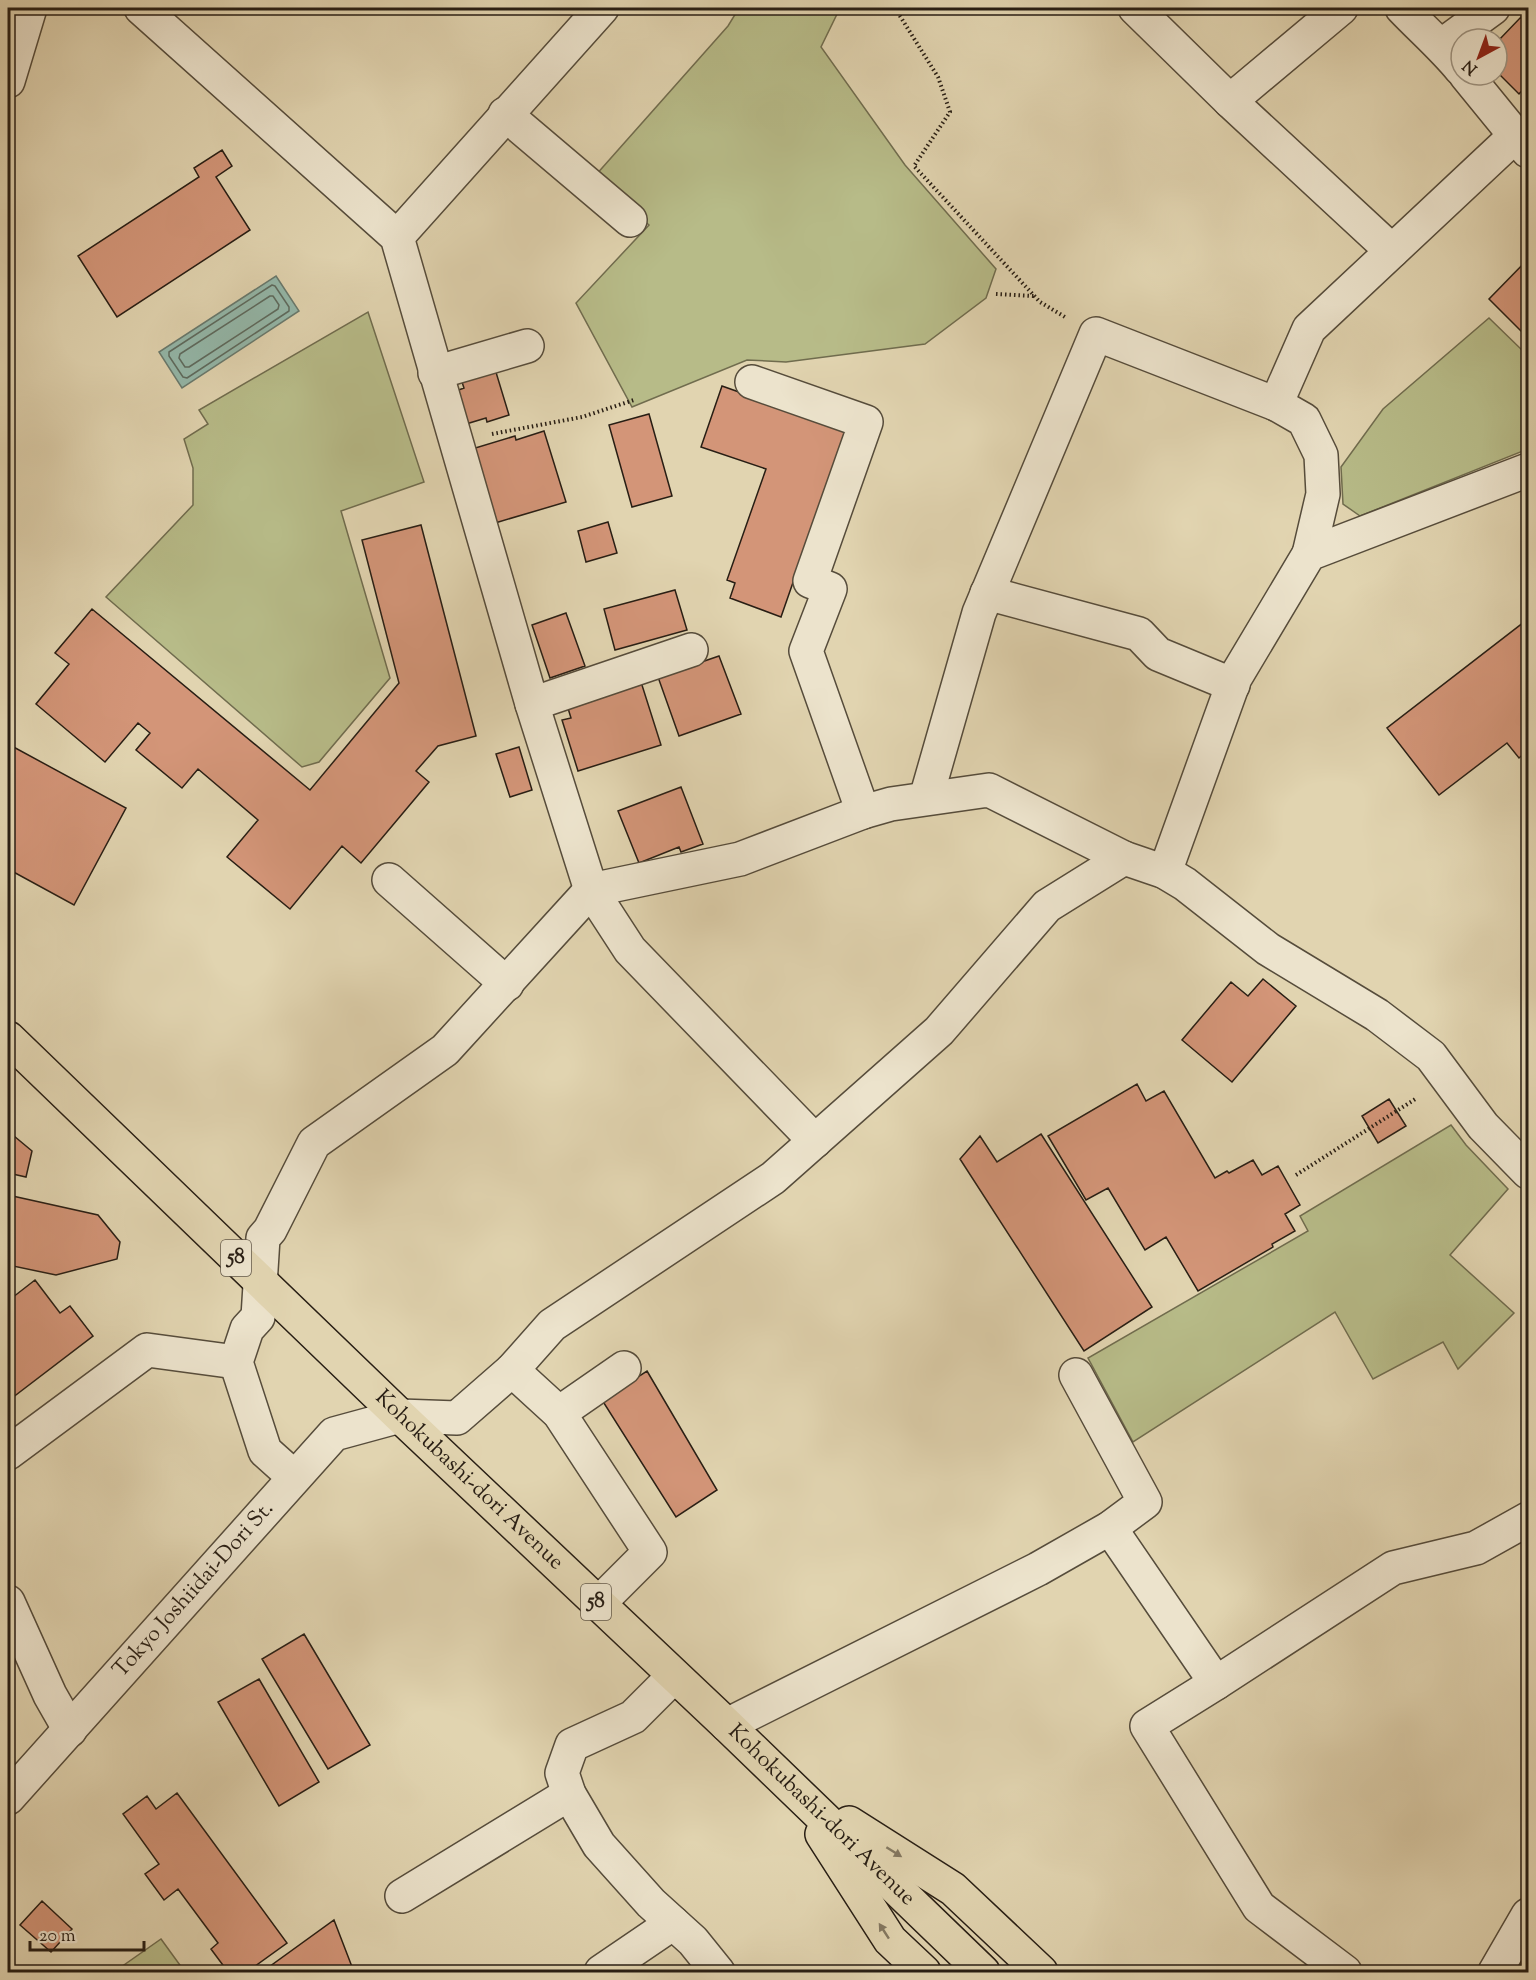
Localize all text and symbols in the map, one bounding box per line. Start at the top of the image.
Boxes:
north arrow [1449,27,1509,87]
text: N [1458,53,1483,79]
road number: 58 [221,1240,251,1276]
street label: Kohokubashi-dori Avenue [367,1383,570,1578]
street label: Tokyo Joshiidai-Dori St. [106,1495,282,1686]
road number: 58 [581,1584,611,1620]
street label: Kohokubashi-dori Avenue [720,1717,922,1914]
one-way arrow [886,1846,902,1857]
scale bar [30,1914,144,1952]
one-way arrow [878,1922,889,1939]
text: 20 m [39,1924,76,1950]

